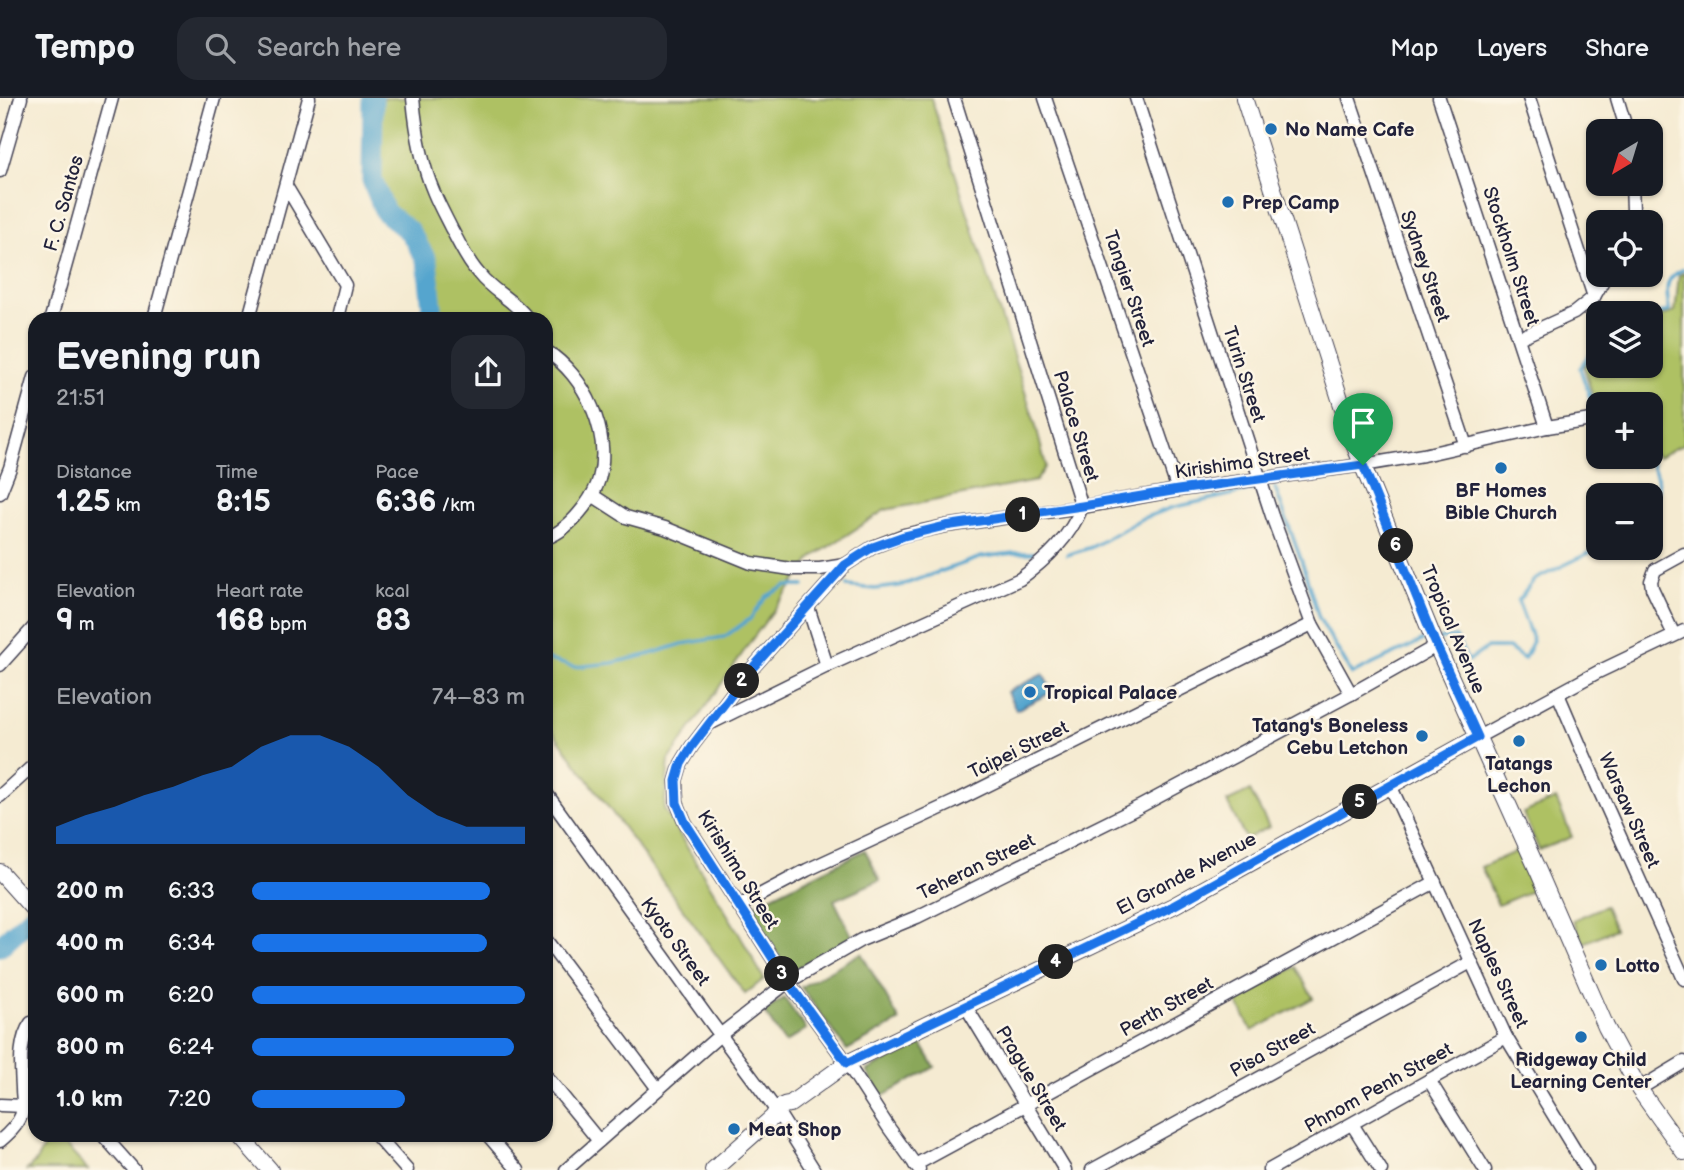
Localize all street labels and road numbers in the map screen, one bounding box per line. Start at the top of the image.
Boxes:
street label: F. C. Santos [40,153,89,254]
street label: Stockholm Street [1477,184,1544,329]
street label: Sydney Street [1395,208,1454,325]
street label: Tangier Street [1098,227,1159,350]
street label: Turin Street [1217,324,1270,425]
street label: Palace Street [1048,368,1103,485]
street label: Kirishima Street [1173,443,1311,484]
street label: Tropical Avenue [1415,562,1490,697]
street label: Taipei Street [965,716,1073,784]
street label: Warsaw Street [1593,749,1664,872]
street label: Kirishima Street [692,806,784,934]
street label: El Grande Avenue [1113,828,1261,921]
street label: Teheran Street [914,829,1039,906]
street label: Kyoto Street [635,893,715,991]
street label: Naples Street [1462,915,1533,1032]
street label: Perth Street [1116,972,1217,1042]
street label: Pisa Street [1226,1018,1319,1083]
street label: Prague Street [990,1022,1071,1136]
street label: Phnom Penh Street [1301,1038,1457,1138]

